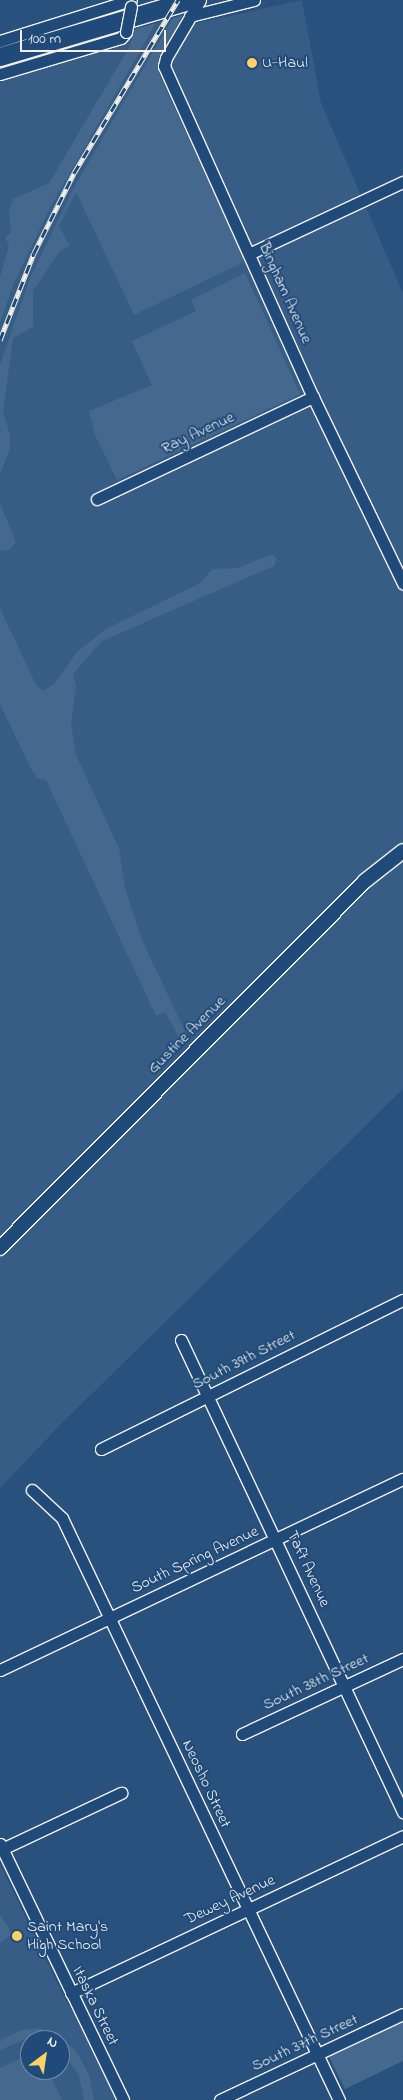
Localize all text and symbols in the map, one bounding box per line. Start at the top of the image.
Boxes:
scale bar [22,20,169,52]
text: 100 m [28,28,61,50]
place label: U-Haul [262,53,308,73]
marker: U-Haul [246,57,258,69]
street label: Bingham Avenue [254,239,316,347]
street label: Ray Avenue [158,408,238,458]
street label: Gustine Avenue [144,992,230,1078]
street label: South 39th Street [189,1326,299,1394]
street label: South Spring Avenue [128,1522,262,1598]
street label: Taft Avenue [282,1528,334,1610]
street label: South 38th Street [260,1649,372,1715]
street label: Neosho Street [177,1737,235,1831]
street label: Dewey Avenue [182,1871,278,1929]
place label: Saint Mary's High School [27,1917,108,1955]
marker: Saint Mary's High School [11,1930,23,1942]
street label: Itaska Street [68,1963,122,2049]
street label: South 37th Street [249,2010,361,2076]
north arrow [20,2030,70,2080]
text: N [43,2031,62,2054]

